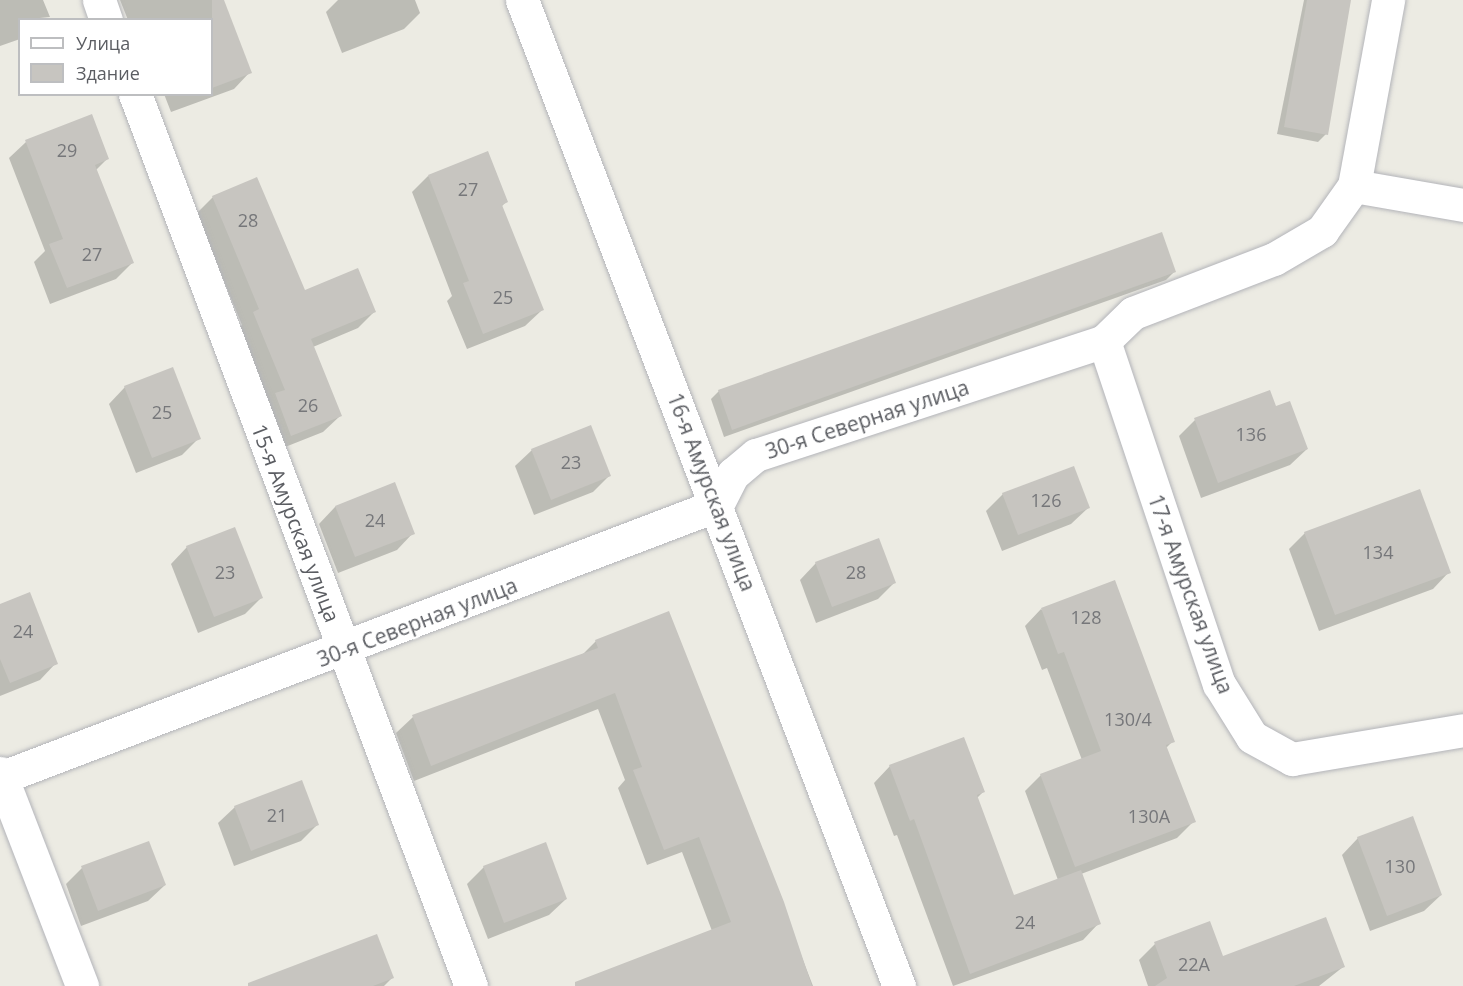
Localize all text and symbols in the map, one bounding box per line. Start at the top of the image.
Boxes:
legend [18,18,213,96]
text: Улица [76,31,130,55]
text: Здание [76,61,140,85]
house number: 29 [57,139,77,161]
house number: 27 [458,178,478,200]
house number: 28 [238,209,258,231]
house number: 27 [82,243,102,265]
house number: 25 [493,286,513,308]
street label: 30-я Северная улица [762,374,972,464]
street label: 16-я Амурская улица [663,389,761,595]
house number: 26 [298,394,318,416]
house number: 25 [152,401,172,423]
street label: 15-я Амурская улица [247,420,345,626]
house number: 136 [1236,423,1266,445]
house number: 23 [561,451,581,473]
house number: 126 [1031,489,1061,511]
street label: 17-я Амурская улица [1143,491,1239,697]
house number: 24 [365,509,385,531]
house number: 134 [1363,541,1393,563]
house number: 23 [215,561,235,583]
house number: 28 [846,561,866,583]
street label: 30-я Северная улица [313,572,521,672]
house number: 128 [1071,606,1101,628]
house number: 24 [13,620,33,642]
house number: 130/4 [1104,708,1152,730]
house number: 21 [267,804,287,826]
house number: 130А [1128,805,1170,827]
house number: 130 [1385,855,1415,877]
house number: 24 [1015,911,1035,933]
house number: 22А [1178,953,1210,975]

